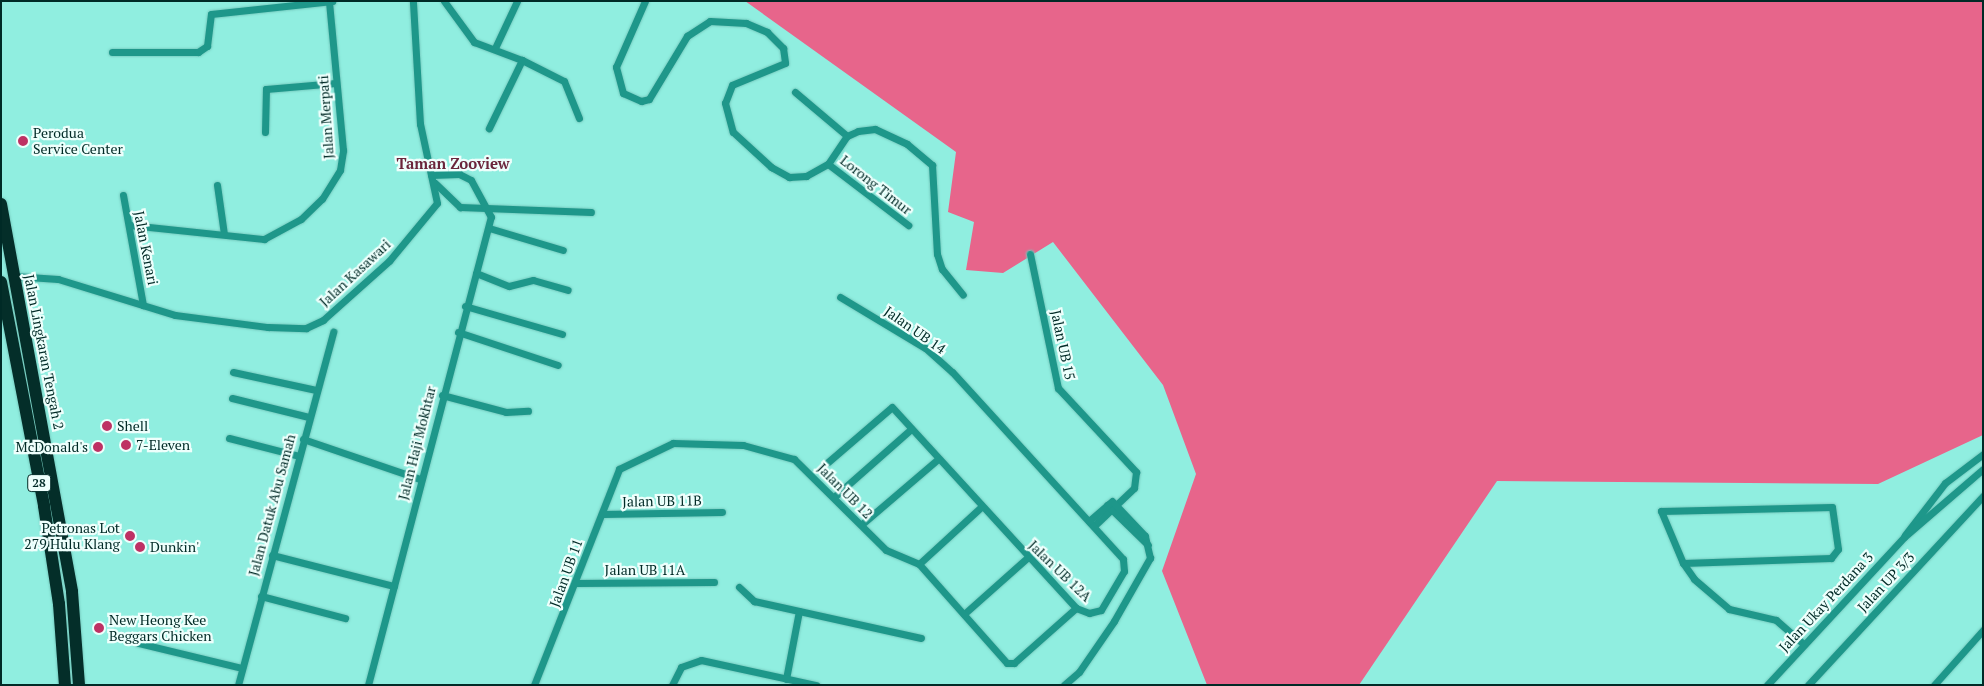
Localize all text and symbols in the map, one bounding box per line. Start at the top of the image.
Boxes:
street label: Jalan Merpati [315,75,337,159]
place label: Perodua Service Center [33,125,123,158]
marker: Perodua Service Center [17,135,29,147]
street label: Lorong Timur [837,152,915,218]
district label: Taman Zooview [396,155,510,173]
street label: Jalan Kenari [131,209,161,287]
street label: Jalan Kasawari [316,236,394,310]
street label: Jalan Lingkaran Tengah 2 [21,273,67,431]
street label: Jalan UB 14 [881,303,949,357]
street label: Jalan UB 15 [1047,308,1079,382]
street label: Jalan Haji Mokhtar [395,384,439,502]
place label: Shell [117,418,148,434]
marker: Shell [101,420,113,432]
street label: Jalan Datuk Abu Samah [245,432,299,578]
place label: 7-Eleven [136,437,190,453]
place label: McDonald's [16,439,88,455]
marker: 7-Eleven [120,439,132,451]
marker: McDonald's [92,441,104,453]
street label: Jalan UB 12 [814,460,876,522]
road number: 28 [26,473,52,492]
street label: Jalan UB 11B [622,492,702,510]
place label: Petronas Lot 279 Hulu Klang [24,520,120,552]
marker: Petronas Lot 279 Hulu Klang [124,530,136,542]
street label: Jalan UB 11 [546,537,586,609]
street label: Jalan UB 12A [1025,537,1095,605]
place label: Dunkin' [150,539,199,555]
marker: Dunkin' [134,541,146,553]
street label: Jalan Ukay Perdana 3 [1775,549,1877,655]
street label: Jalan UP 3/3 [1854,549,1918,615]
street label: Jalan UB 11A [605,562,685,578]
place label: New Heong Kee Beggars Chicken [109,612,212,644]
marker: New Heong Kee Beggars Chicken [93,622,105,634]

